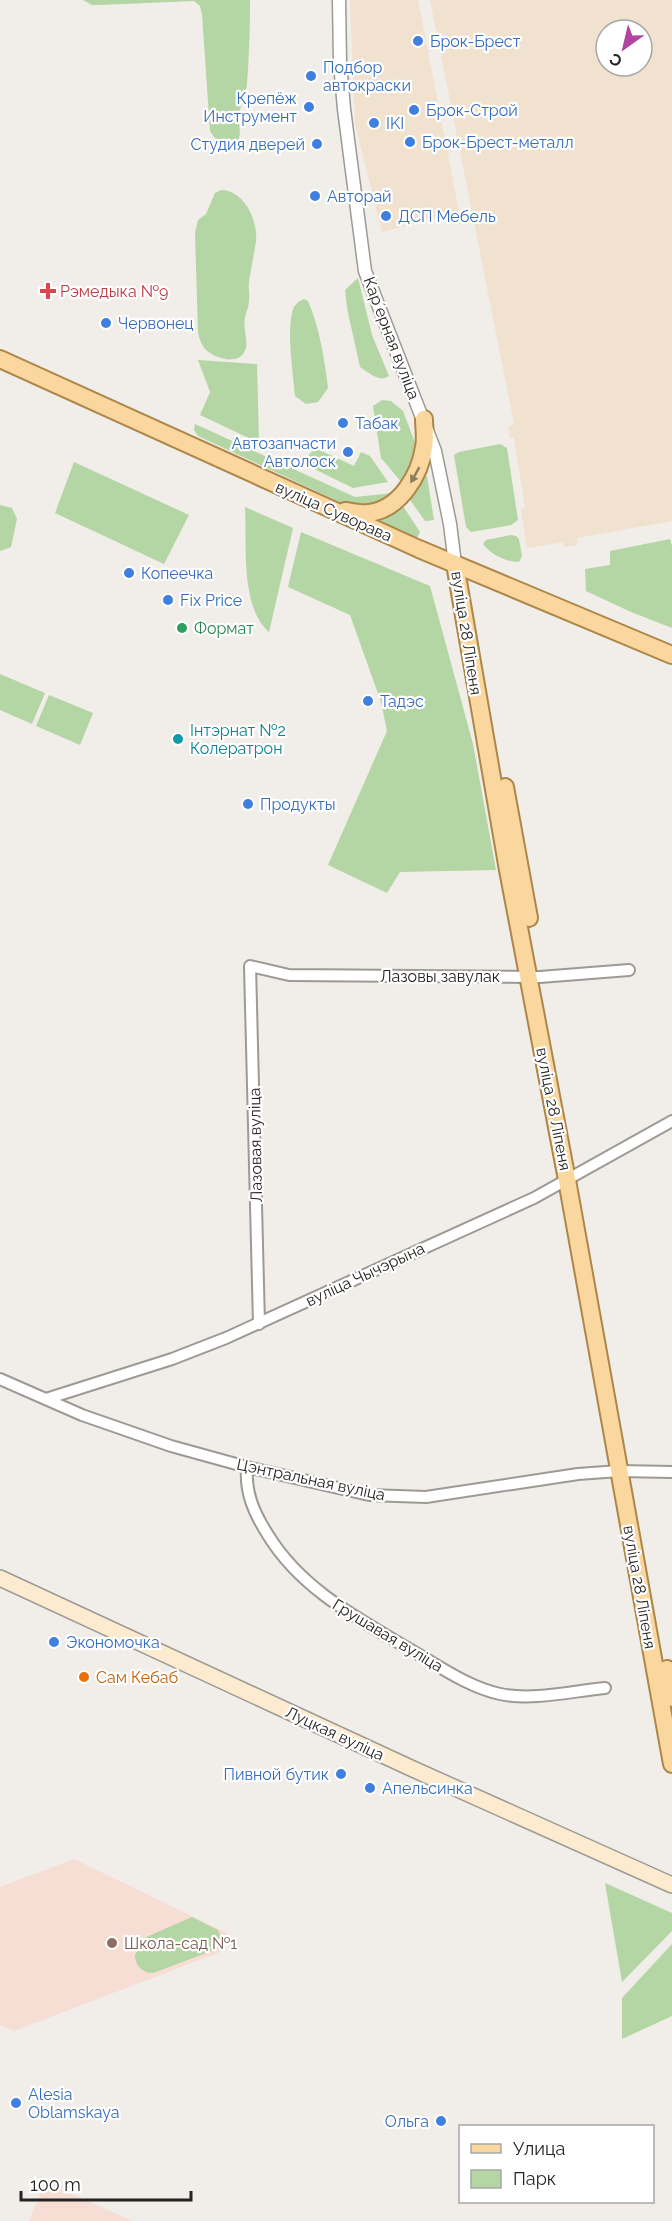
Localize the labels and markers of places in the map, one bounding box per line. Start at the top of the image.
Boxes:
place label: Брок-Брест [430,32,521,51]
marker: Брок-Брест [411,34,425,48]
place label: Подбор автокраски [323,58,411,95]
marker: Подбор автокраски [304,69,318,83]
place label: Крепёж Инструмент [203,89,297,126]
marker: Крепёж Инструмент [302,100,316,114]
place label: Брок-Строй [426,101,518,120]
marker: Брок-Строй [407,103,421,117]
place label: IKI [386,114,404,133]
marker: IKI [367,116,381,130]
place label: Брок-Брест-металл [422,133,574,152]
place label: Студия дверей [191,135,305,154]
marker: Брок-Брест-металл [403,135,417,149]
marker: Студия дверей [310,137,324,151]
place label: Авторай [327,187,392,206]
marker: Авторай [308,189,322,203]
place label: ДСП Мебель [398,207,496,226]
marker: ДСП Мебель [379,209,393,223]
place label: Рэмедыка №9 [60,282,168,301]
marker: Рэмедыка №9 [41,284,55,298]
place label: Червонец [118,314,194,333]
marker: Червонец [99,316,113,330]
place label: Табак [355,414,399,433]
marker: Табак [336,416,350,430]
place label: Автозапчасти Автолоск [231,434,336,471]
marker: Автозапчасти Автолоск [341,445,355,459]
place label: Копеечка [141,564,213,583]
marker: Копеечка [122,566,136,580]
place label: Fix Price [180,591,242,610]
marker: Fix Price [161,593,175,607]
place label: Формат [194,619,254,638]
marker: Формат [175,621,189,635]
place label: Тадэс [380,692,424,711]
marker: Тадэс [361,694,375,708]
place label: Інтэрнат №2 Колератрон [190,721,286,758]
marker: Інтэрнат №2 Колератрон [171,732,185,746]
place label: Продукты [260,795,336,814]
marker: Продукты [241,797,255,811]
place label: Экономочка [66,1633,160,1652]
marker: Экономочка [47,1635,61,1649]
place label: Сам Кебаб [96,1668,178,1687]
marker: Сам Кебаб [77,1670,91,1684]
place label: Пивной бутик [224,1765,329,1784]
marker: Пивной бутик [334,1767,348,1781]
place label: Апельсинка [382,1779,473,1798]
marker: Апельсинка [363,1781,377,1795]
place label: Школа-сад №1 [124,1934,237,1953]
marker: Школа-сад №1 [105,1936,119,1950]
place label: Alesia Oblamskaya [28,2085,119,2122]
marker: Alesia Oblamskaya [9,2096,23,2110]
place label: Ольга [385,2112,429,2131]
marker: Ольга [434,2114,448,2128]

